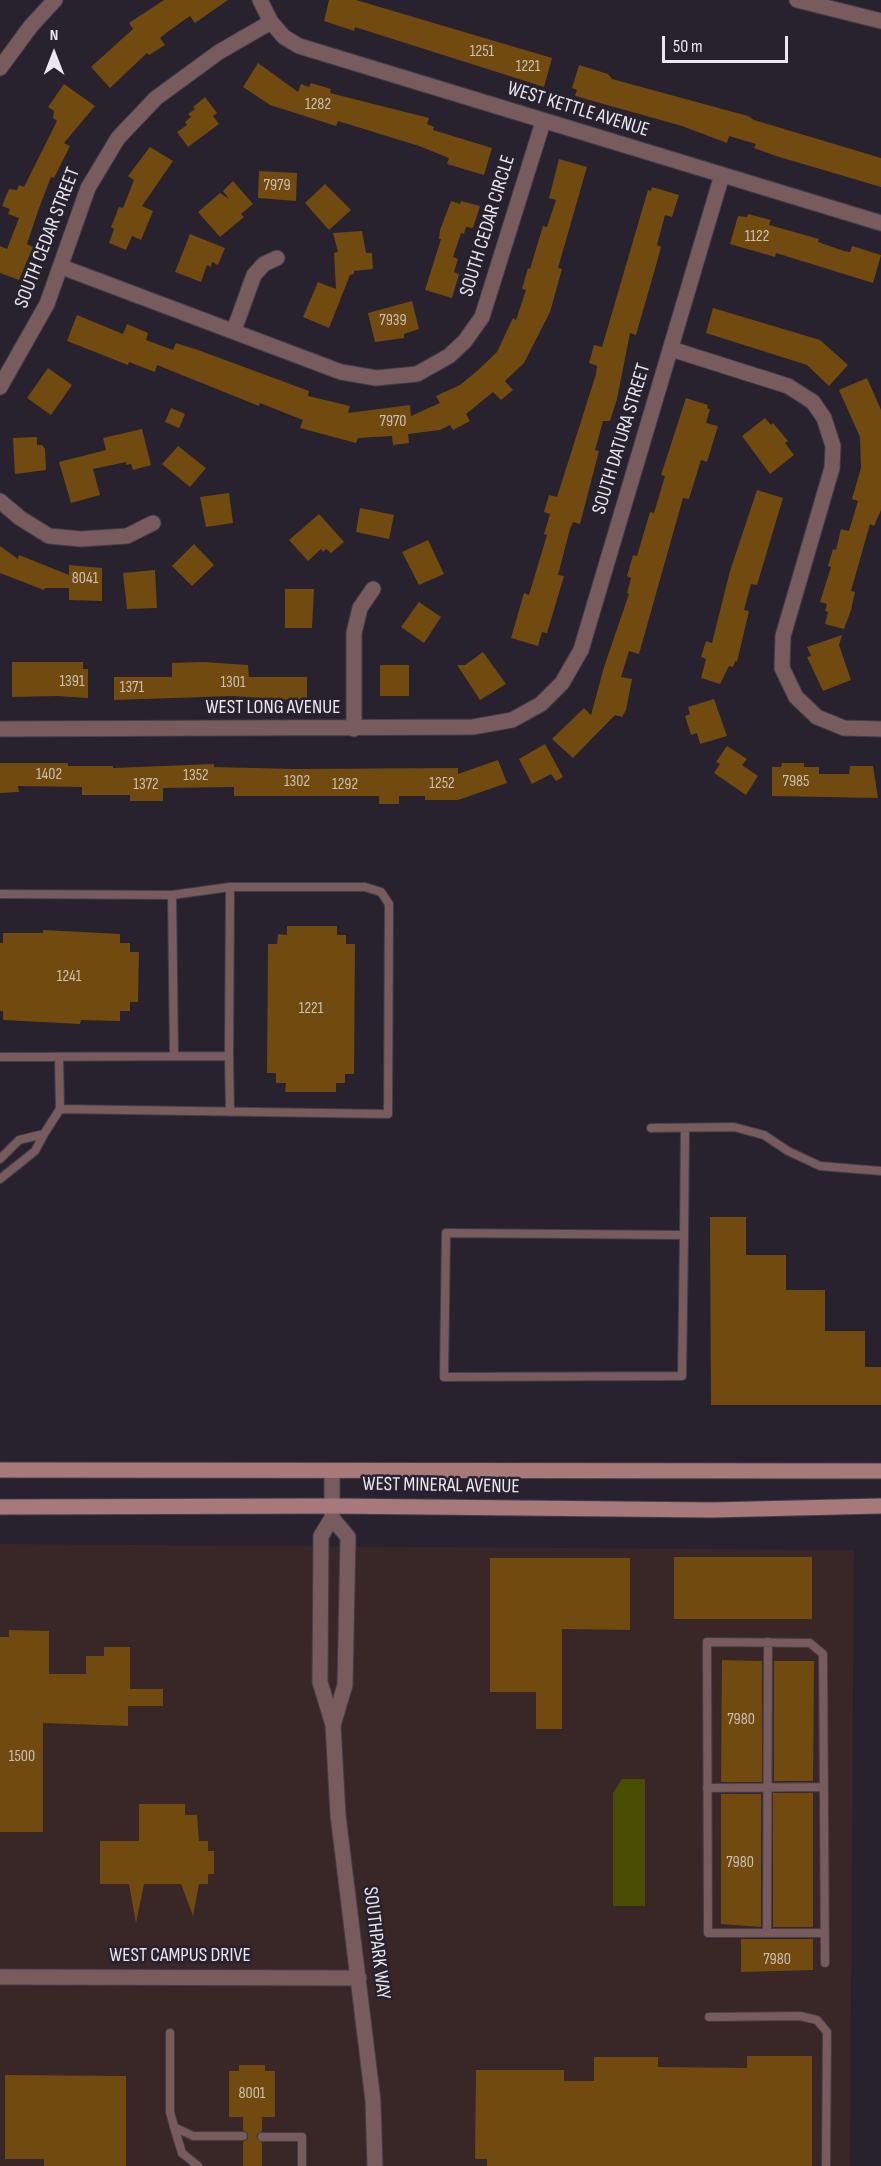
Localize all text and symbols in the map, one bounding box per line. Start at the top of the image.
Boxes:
north arrow [24,24,84,84]
scale bar [665,24,791,62]
text: N [50,26,58,45]
text: 50 m [673,36,703,57]
house number: 1251 [470,42,494,62]
house number: 1221 [516,57,540,77]
street label: WEST KETTLE AVENUE [504,77,652,143]
house number: 1282 [305,95,331,115]
street label: SOUTH CEDAR CIRCLE [455,152,521,300]
street label: SOUTH CEDAR STREET [10,164,86,312]
house number: 7979 [264,176,290,196]
house number: 1122 [745,227,769,247]
house number: 7939 [379,311,407,331]
street label: SOUTH DATURA STREET [588,361,656,517]
house number: 7970 [380,412,406,432]
house number: 8041 [72,569,98,589]
house number: 1391 [60,672,84,692]
house number: 1301 [220,673,246,693]
house number: 1371 [120,678,144,698]
street label: WEST LONG AVENUE [206,696,340,720]
house number: 1402 [36,765,62,785]
house number: 1352 [183,766,209,786]
house number: 1302 [284,772,310,792]
house number: 7985 [783,772,809,792]
house number: 1252 [429,774,455,794]
house number: 1372 [133,775,159,795]
house number: 1292 [332,775,358,795]
house number: 1241 [57,967,81,987]
house number: 1221 [299,999,323,1019]
street label: WEST MINERAL AVENUE [362,1473,520,1499]
house number: 7980 [727,1710,755,1730]
house number: 1500 [9,1747,35,1767]
house number: 7980 [726,1853,754,1873]
street label: SOUTHPARK WAY [357,1885,395,2001]
street label: WEST CAMPUS DRIVE [109,1944,251,1968]
house number: 7980 [763,1950,791,1970]
house number: 8001 [239,2084,265,2104]

